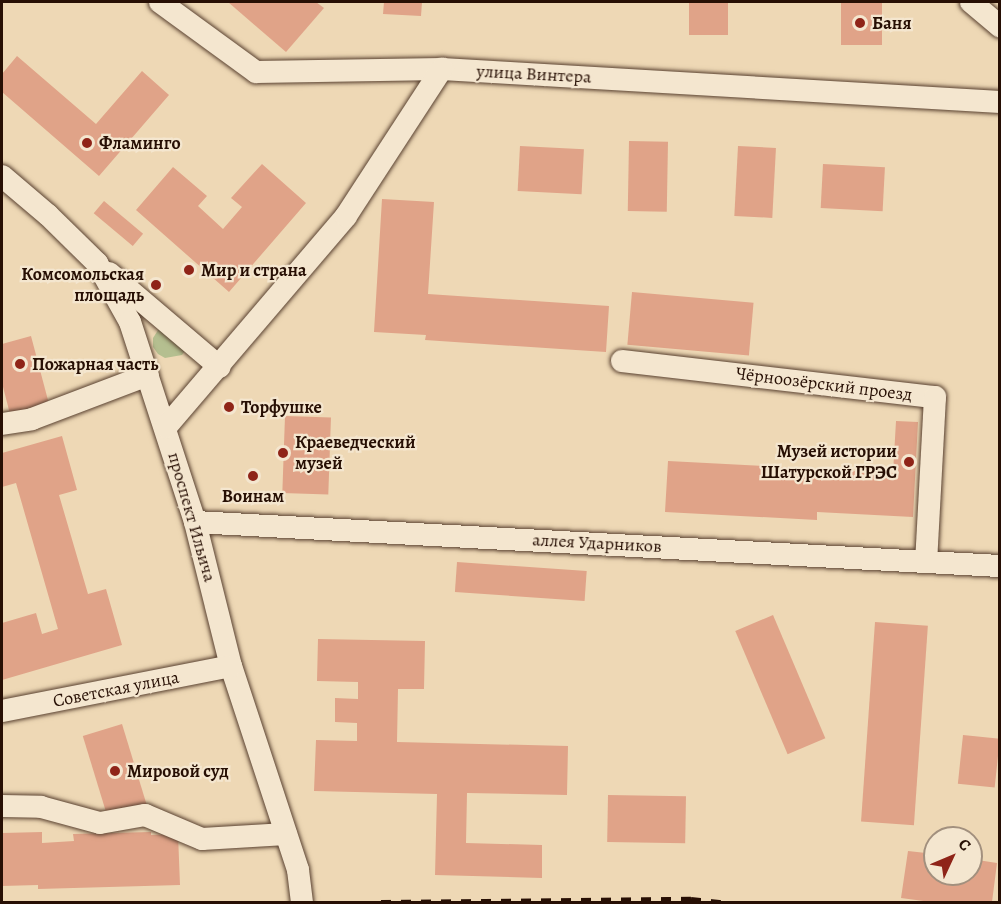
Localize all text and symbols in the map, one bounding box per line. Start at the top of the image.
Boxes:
place label: Баня [872,12,912,34]
marker: Баня [853,16,867,30]
street label: улица Винтера [476,60,592,88]
place label: Фламинго [99,132,181,154]
marker: Фламинго [80,136,94,150]
place label: Мир и страна [201,259,307,281]
marker: Мир и страна [182,263,196,277]
place label: Комсомольская площадь [21,264,144,306]
marker: Комсомольская площадь [149,278,163,292]
place label: Пожарная часть [32,353,158,375]
marker: Пожарная часть [13,357,27,371]
street label: Чёрноозёрский проезд [735,362,913,406]
place label: Торфушке [241,396,322,418]
marker: Торфушке [222,400,236,414]
place label: Краеведческий музей [295,432,416,474]
place label: Музей истории Шатурской ГРЭС [761,441,897,484]
marker: Краеведческий музей [276,446,290,460]
street label: проспект Ильича [163,450,221,584]
marker: Музей истории Шатурской ГРЭС [902,455,916,469]
marker: Воинам [246,469,260,483]
place label: Воинам [222,485,284,507]
street label: аллея Ударников [532,529,662,557]
street label: Советская улица [51,666,181,712]
place label: Мировой суд [127,760,229,782]
marker: Мировой суд [108,764,122,778]
north arrow [923,826,983,886]
text: С [953,834,976,856]

